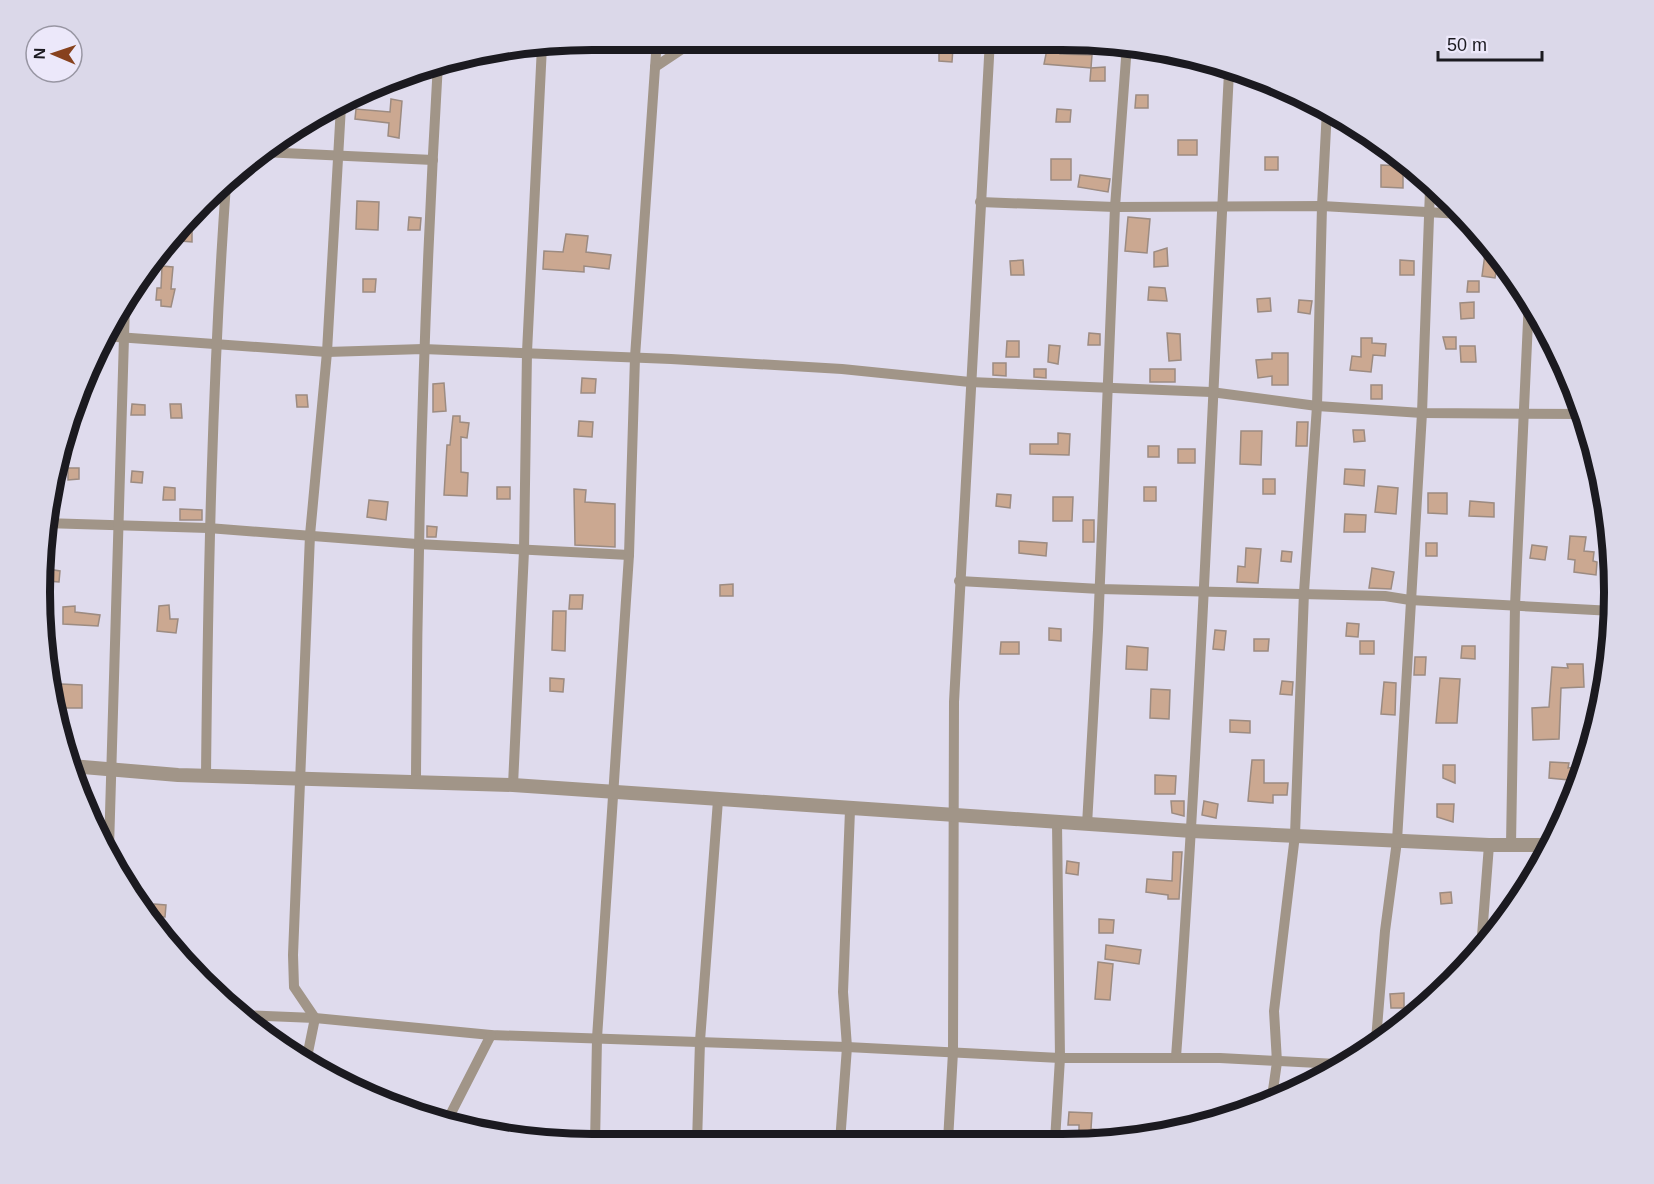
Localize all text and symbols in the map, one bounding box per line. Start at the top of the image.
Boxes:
north arrow [24,24,84,84]
scale bar [1438,24,1542,62]
text: 50 m [1447,35,1487,55]
text: N [31,47,48,60]

